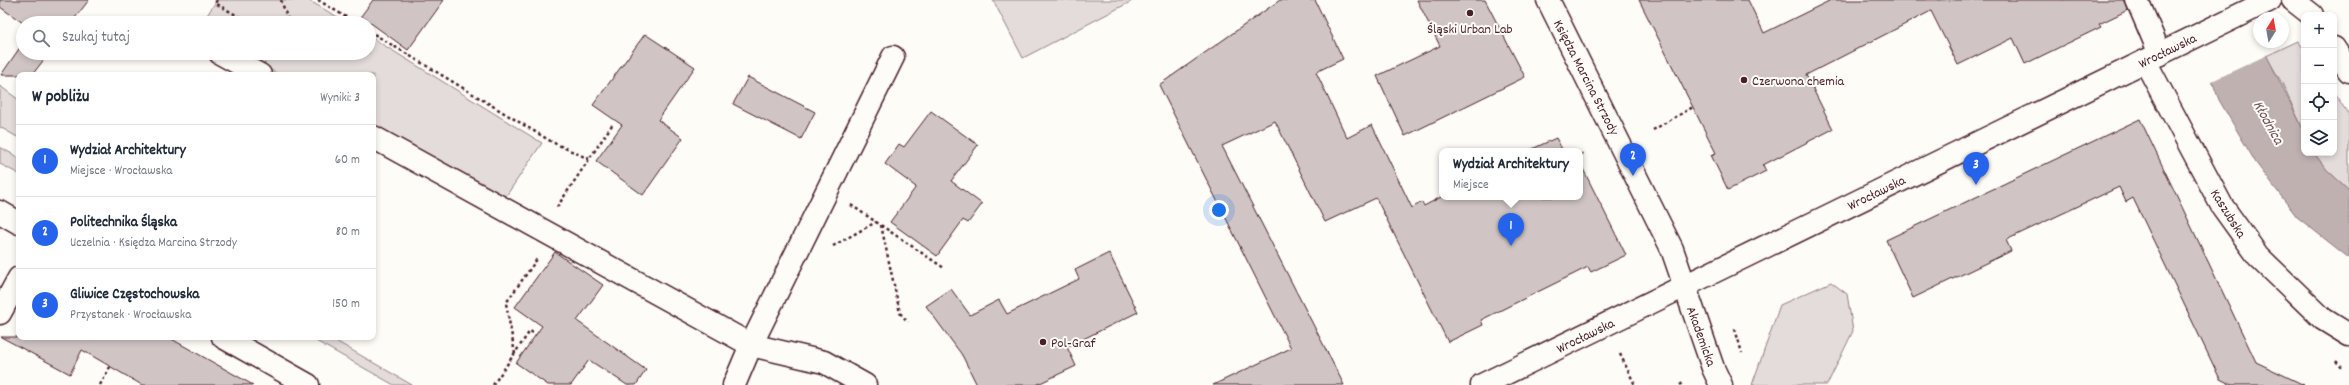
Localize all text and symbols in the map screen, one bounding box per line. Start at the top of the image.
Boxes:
marker: Śląski Urban Lab [1465,8,1475,18]
north arrow [2253,12,2289,48]
map controls [2301,12,2337,156]
button: + [2301,12,2337,48]
search box [16,16,376,60]
street label: Księdza Marcina Strzody [1547,17,1623,140]
place label: Śląski Urban Lab [1427,20,1513,40]
icon: search [30,27,52,49]
text: Szukaj tutaj [62,27,130,49]
street label: Wrocławska [2135,29,2201,74]
button: − [2301,48,2337,84]
place label: Czerwona chemia [1752,72,1844,92]
marker: Czerwona chemia [1739,75,1749,85]
button: locate [2301,84,2337,120]
text: W pobliżu [32,86,89,110]
text: Wyniki: 3 [320,89,360,108]
water label: Kłodnica [2246,97,2289,150]
button: layers [2301,120,2337,156]
text: Wydział Architektury [70,140,186,162]
pin: 2 [1620,143,1646,176]
popup [1439,148,1583,200]
text: 1 [44,151,46,170]
text: 60 m [335,151,360,170]
pin: 3 [1963,152,1989,185]
text: Wydział Architektury [1453,154,1569,176]
text: Miejsce · Wrocławska [70,162,172,181]
street label: Wrocławska [1844,171,1910,216]
text: Miejsce [1453,176,1489,195]
street label: Kaszubska [2204,186,2250,243]
your location [1209,200,1229,220]
text: Politechnika Śląska [70,212,177,234]
pin: 1 [1498,213,1524,246]
text: 2 [42,223,48,242]
text: 80 m [336,223,360,242]
text: Uczelnia · Księdza Marcina Strzody [70,234,237,253]
text: Gliwice Częstochowska [70,284,199,306]
text: 3 [42,295,48,314]
text: 150 m [332,295,360,314]
street label: Akademicka [1680,304,1720,370]
text: Przystanek · Wrocławska [70,306,191,325]
street label: Wrocławska [1553,314,1619,359]
place label: Pol-Graf [1051,334,1097,354]
marker: Pol-Graf [1038,337,1048,347]

